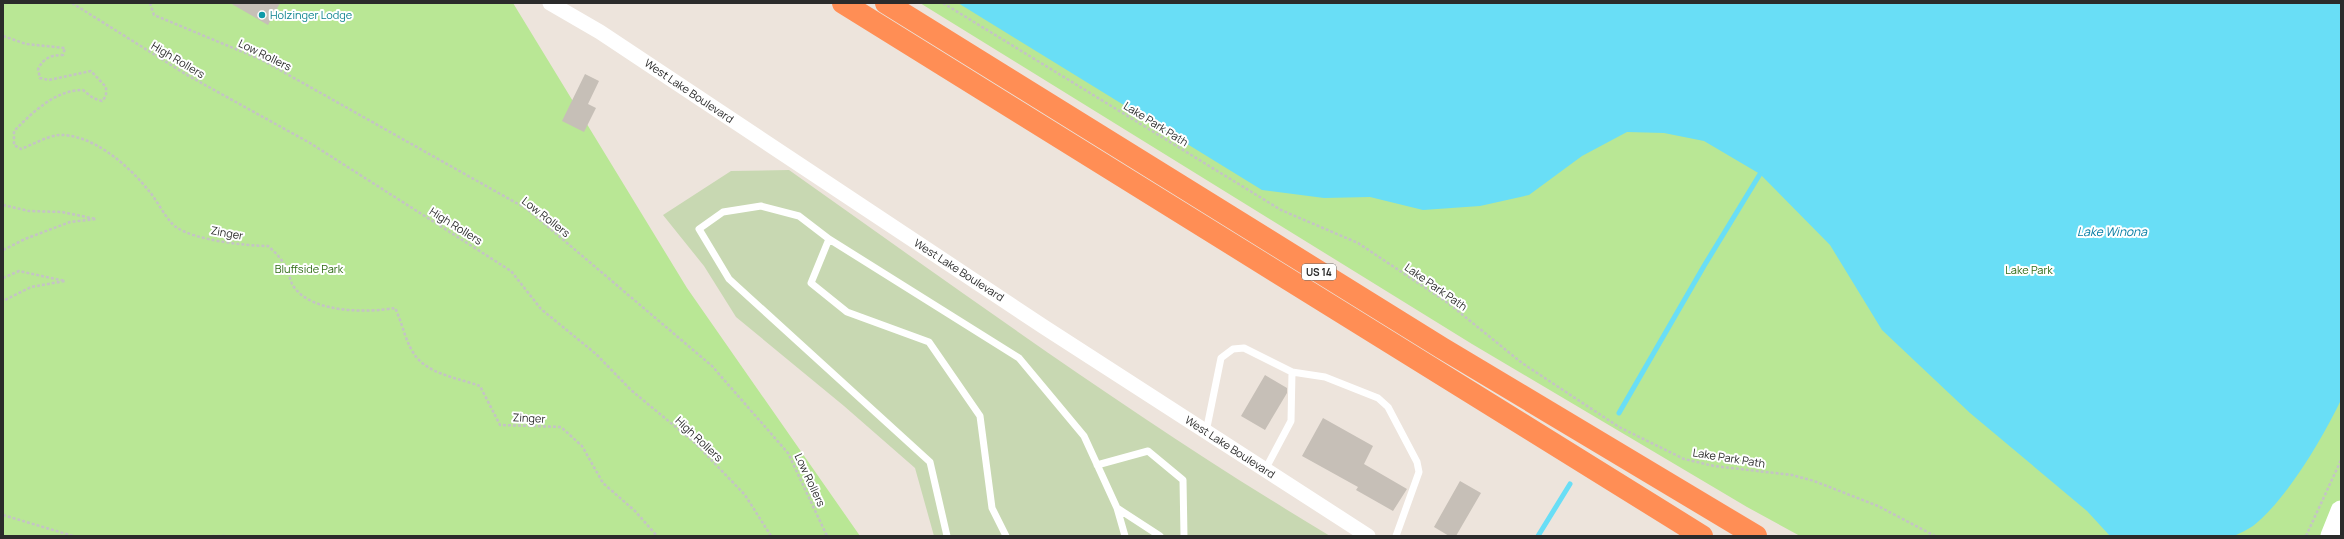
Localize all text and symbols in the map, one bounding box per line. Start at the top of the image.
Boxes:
place label: Holzinger Lodge [270,7,353,22]
marker: Holzinger Lodge [257,10,267,20]
street label: Low Rollers [236,35,294,74]
street label: High Rollers [149,38,208,82]
street label: West Lake Boulevard [642,55,737,126]
street label: Lake Park Path [1121,98,1191,149]
street label: Low Rollers [519,193,574,240]
street label: High Rollers [427,203,486,248]
street label: Zinger [210,222,245,243]
water label: Lake Winona [2077,223,2148,240]
street label: West Lake Boulevard [911,235,1007,304]
street label: Lake Park Path [1402,259,1471,314]
park label: Bluffside Park [275,261,344,276]
park label: Lake Park [2005,262,2053,277]
road number: US 14 [1302,264,1336,280]
street label: Zinger [512,409,546,426]
street label: West Lake Boulevard [1182,412,1278,481]
street label: High Rollers [672,413,727,465]
street label: Lake Park Path [1692,444,1766,471]
street label: Low Rollers [792,451,829,509]

